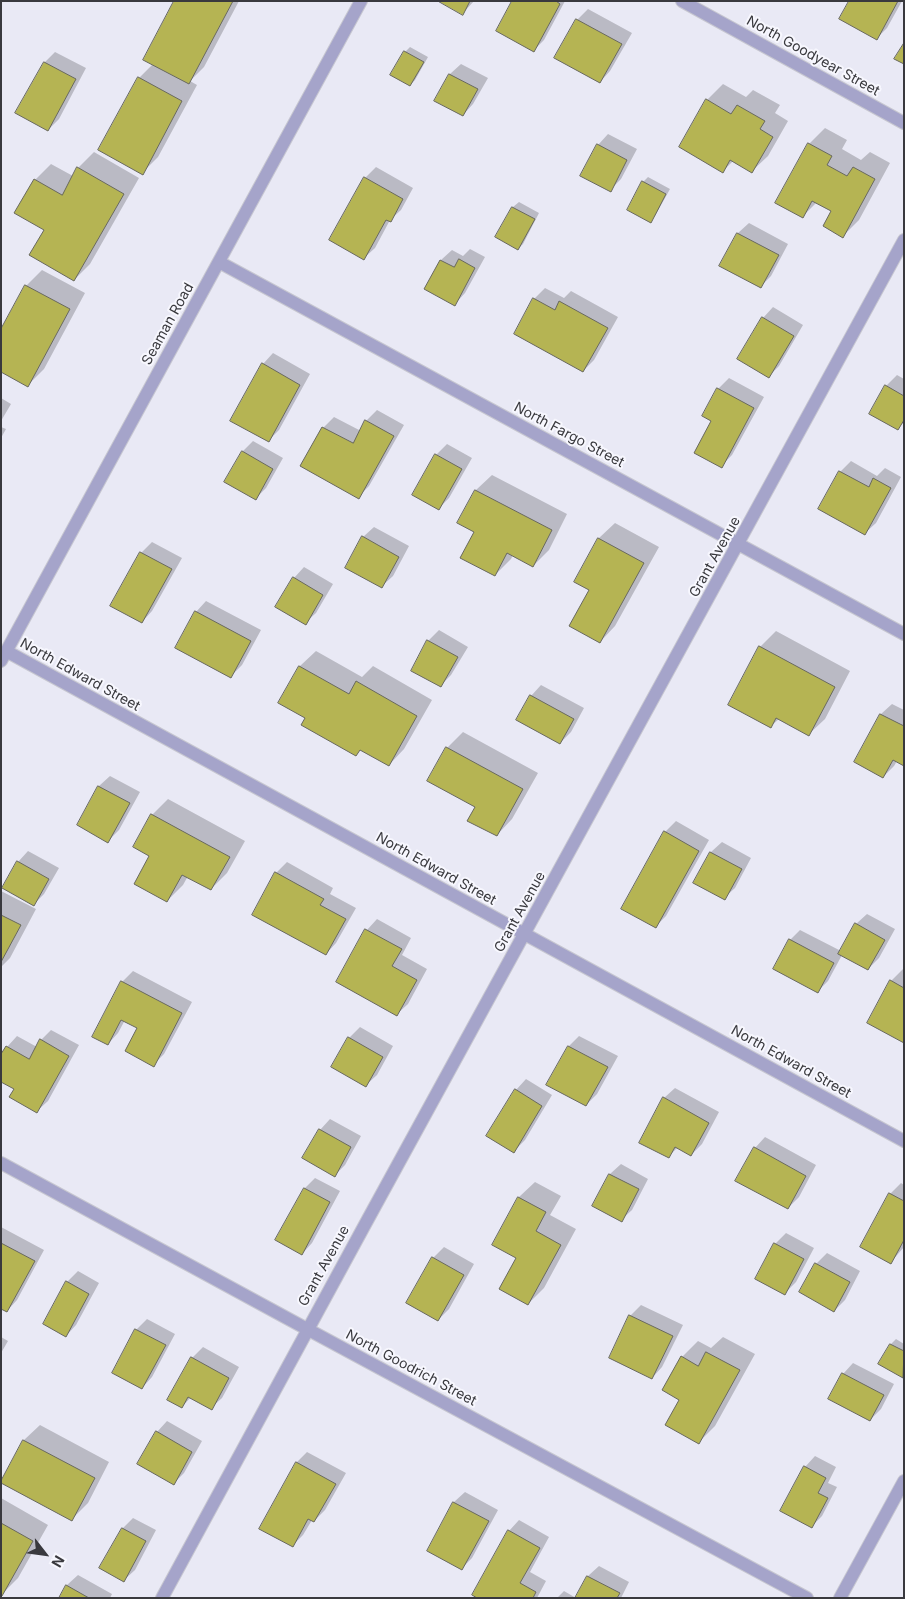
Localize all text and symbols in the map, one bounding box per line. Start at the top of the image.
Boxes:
street label: North Goodyear Street [744,12,882,100]
street label: Seaman Road [139,280,197,368]
street label: North Fargo Street [511,399,627,471]
street label: Grant Avenue [686,514,744,600]
street label: North Edward Street [17,635,143,715]
street label: North Edward Street [373,829,499,909]
street label: Grant Avenue [491,869,549,955]
street label: North Edward Street [728,1022,854,1102]
street label: Grant Avenue [295,1223,353,1309]
street label: North Goodrich Street [343,1326,479,1410]
north arrow [20,1529,70,1579]
text: N [48,1553,68,1571]

